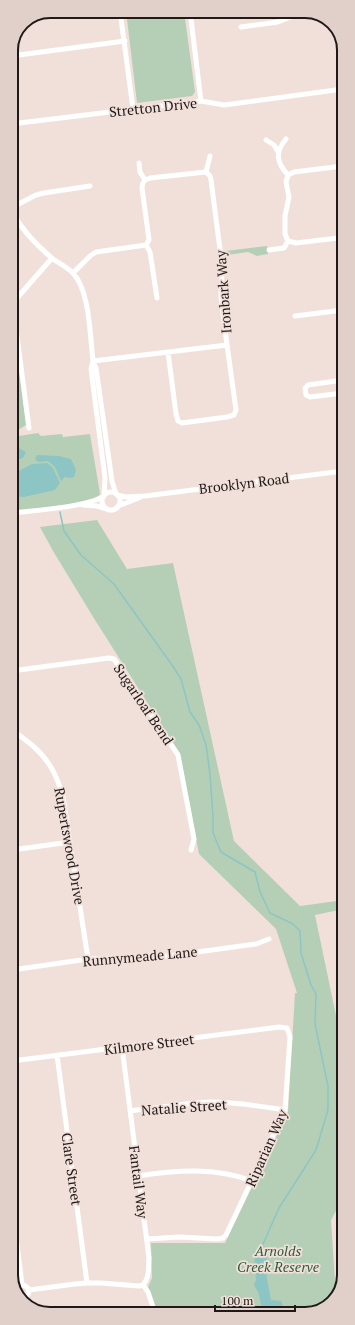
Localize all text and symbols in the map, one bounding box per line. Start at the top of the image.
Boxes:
street label: Stretton Drive [108,93,198,121]
street label: Ironbark Way [211,249,235,334]
street label: Brooklyn Road [198,468,291,498]
street label: Sugarloaf Bend [110,660,178,749]
street label: Rupertswood Drive [50,786,90,906]
street label: Runnymeade Lane [82,942,198,970]
street label: Kilmore Street [103,1029,196,1059]
street label: Natalie Street [141,1094,228,1119]
street label: Riparian Way [240,1105,292,1190]
street label: Clare Street [57,1131,87,1207]
street label: Fantail Way [125,1144,153,1221]
park label: Arnolds Creek Reserve [237,1241,320,1276]
scale bar [215,1287,295,1313]
text: 100 m [221,1293,254,1308]

